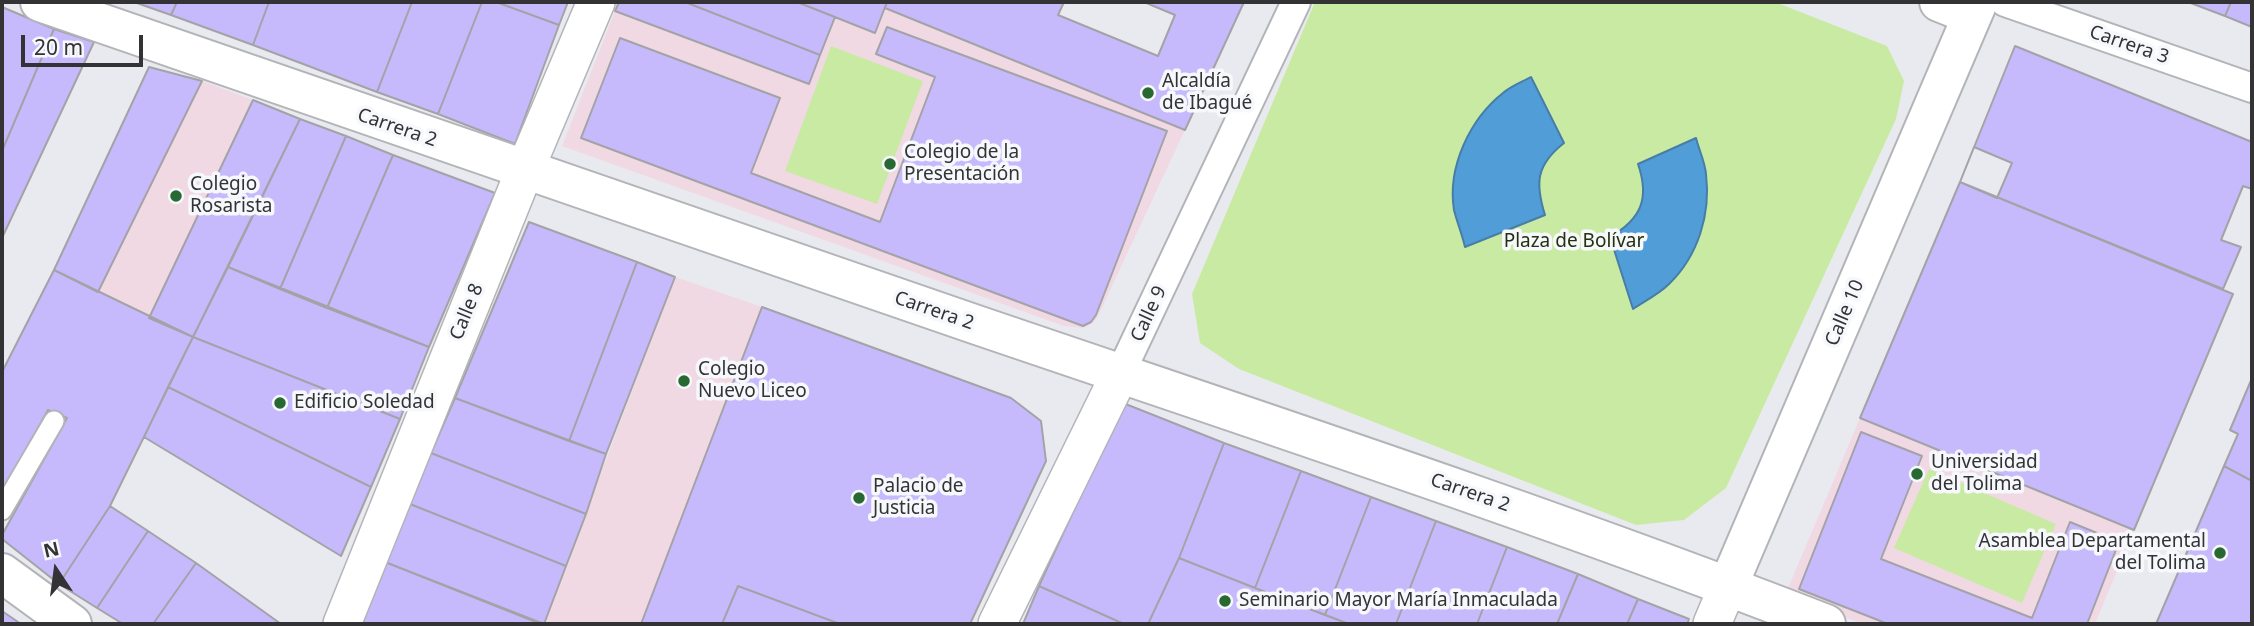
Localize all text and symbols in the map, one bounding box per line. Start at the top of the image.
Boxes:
scale bar [24,21,147,65]
street label: Carrera 3 [2086,21,2172,69]
text: 20 m [34,33,83,61]
place label: Alcaldía de Ibagué [1162,71,1252,115]
marker: Alcaldía de Ibagué [1140,85,1156,101]
street label: Carrera 2 [354,104,440,152]
place label: Colegio de la Presentación [904,142,1020,186]
marker: Colegio de la Presentación [882,156,898,172]
place label: Colegio Rosarista [190,174,272,218]
marker: Colegio Rosarista [168,188,184,204]
park label: Plaza de Bolívar [1504,231,1644,253]
street label: Calle 10 [1821,276,1869,350]
street label: Calle 8 [445,280,489,344]
street label: Calle 9 [1126,282,1172,346]
street label: Carrera 2 [891,287,977,335]
place label: Colegio Nuevo Liceo [698,359,807,403]
marker: Colegio Nuevo Liceo [676,373,692,389]
place label: Edificio Soledad [294,392,435,414]
marker: Edificio Soledad [272,395,288,411]
place label: Universidad del Tolima [1931,452,2038,496]
marker: Universidad del Tolima [1909,466,1925,482]
street label: Carrera 2 [1427,469,1513,517]
place label: Palacio de Justicia [873,476,964,520]
marker: Palacio de Justicia [851,490,867,506]
place label: Asamblea Departamental del Tolima [1978,531,2206,575]
north arrow [21,535,91,605]
text: N [41,535,62,564]
marker: Asamblea Departamental del Tolima [2212,545,2228,561]
place label: Seminario Mayor María Inmaculada [1239,590,1558,612]
marker: Seminario Mayor María Inmaculada [1217,593,1233,609]

